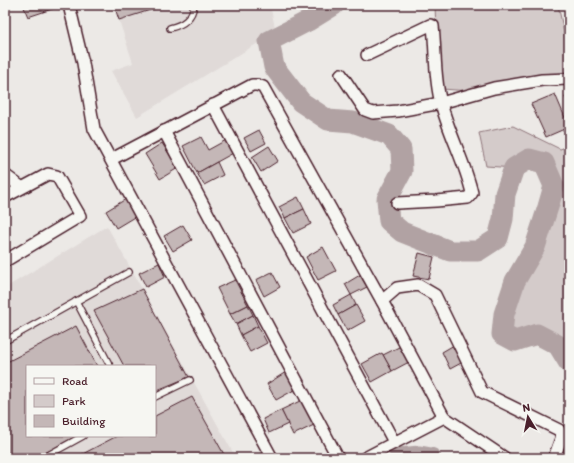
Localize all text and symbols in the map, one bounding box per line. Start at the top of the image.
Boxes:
legend [26,365,156,437]
text: Road [62,374,88,388]
text: Park [62,394,86,408]
north arrow [508,397,548,437]
text: N [522,401,531,415]
text: Building [62,414,106,428]

